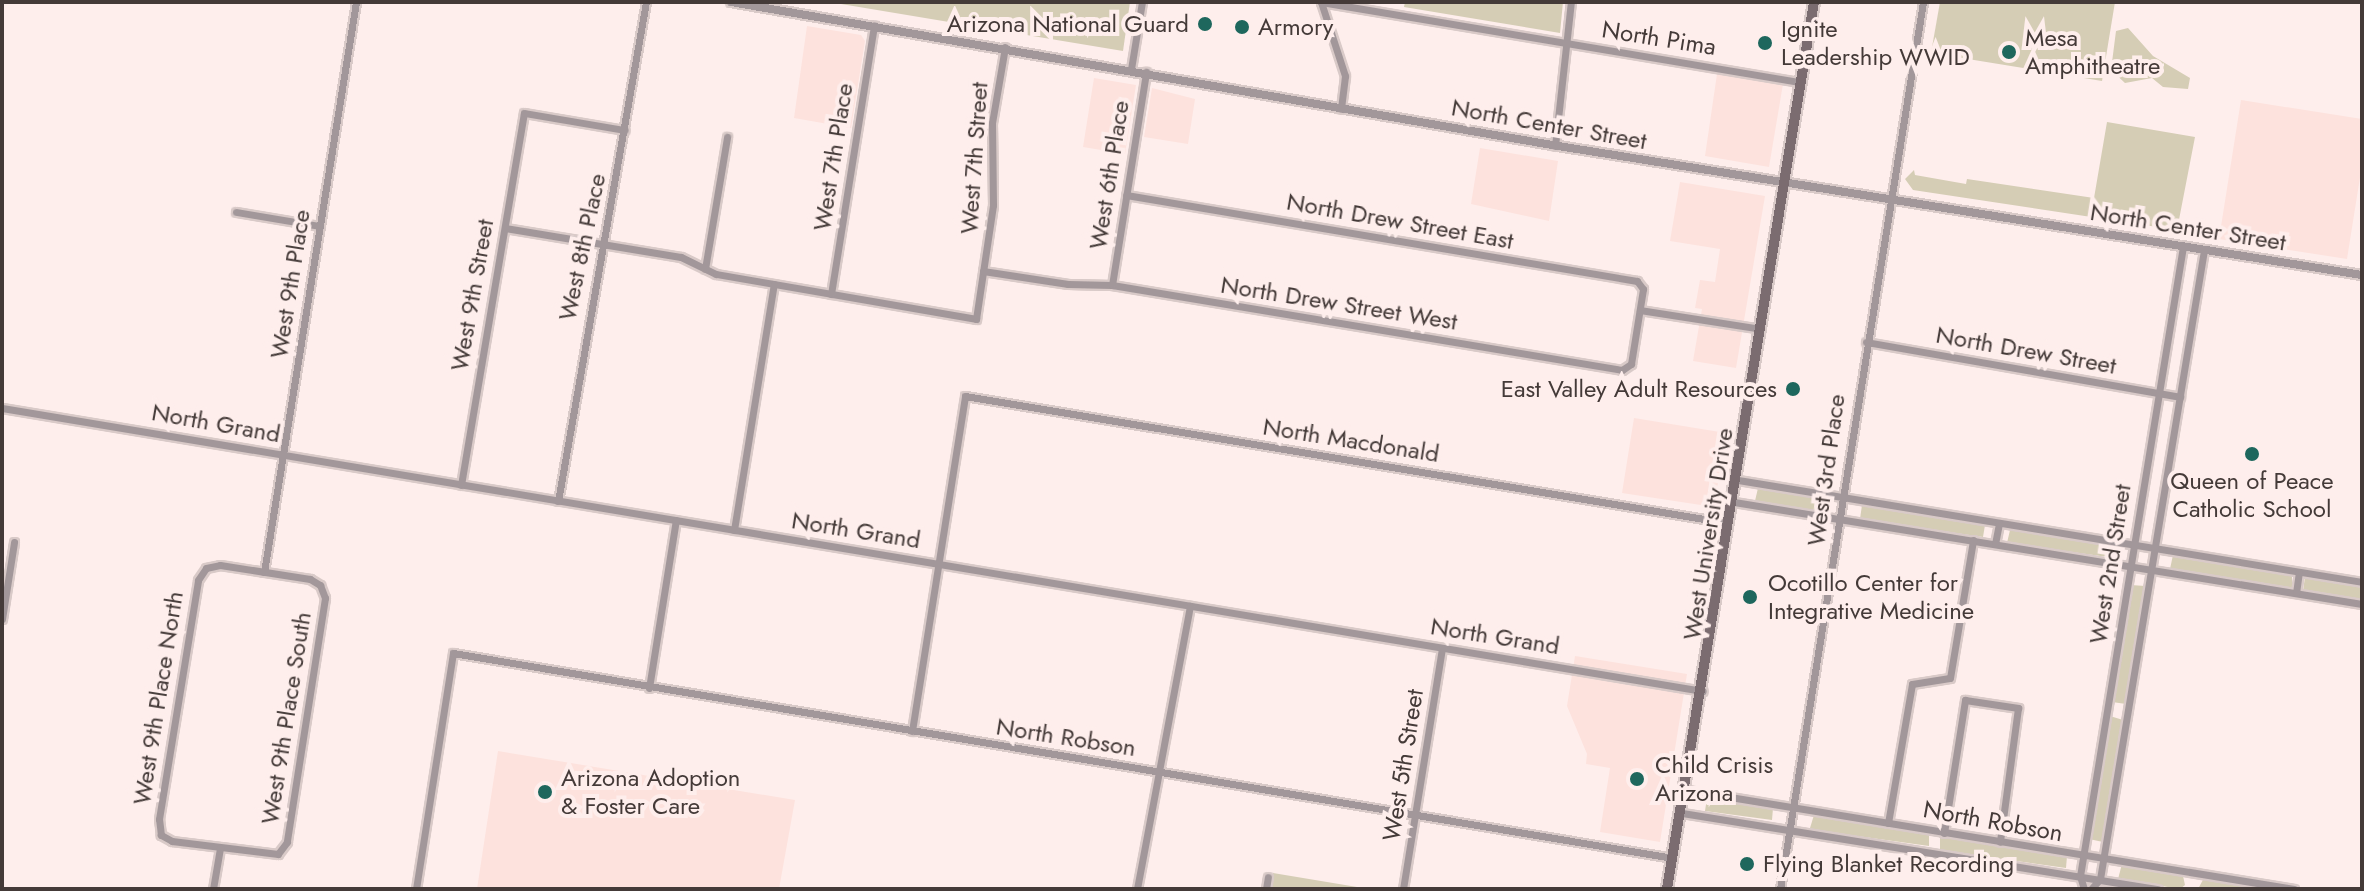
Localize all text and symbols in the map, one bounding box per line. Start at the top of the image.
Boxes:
place label: Arizona National Guard [947,10,1189,38]
place label: Armory [1258,13,1333,41]
marker: Arizona National Guard [1196,15,1214,33]
street label: North Pima [1600,15,1718,61]
place label: Ignite Leadership WWID [1781,15,1970,71]
marker: Armory [1233,18,1251,36]
place label: Mesa Amphitheatre [2025,24,2160,80]
marker: Ignite Leadership WWID [1756,34,1774,52]
marker: Mesa Amphitheatre [2000,43,2018,61]
street label: West 7th Place [807,81,859,233]
street label: West 7th Street [954,81,994,235]
street label: North Center Street [1449,93,1649,155]
street label: West 6th Place [1083,99,1135,251]
street label: West 8th Place [552,171,612,323]
street label: North Drew Street East [1284,187,1516,255]
street label: North Center Street [2088,197,2288,257]
street label: West 9th Place [264,208,316,360]
street label: West 9th Street [444,217,500,373]
street label: North Drew Street West [1219,270,1459,336]
street label: North Drew Street [1934,320,2118,380]
place label: East Valley Adult Resources [1501,375,1777,403]
marker: East Valley Adult Resources [1784,380,1802,398]
street label: West 3rd Place [1801,392,1851,548]
street label: North Grand [149,398,283,448]
street label: North Macdonald [1261,412,1441,468]
street label: West University Drive [1677,426,1739,642]
marker: Queen of Peace Catholic School [2243,445,2261,463]
place label: Queen of Peace Catholic School [2170,467,2334,523]
street label: West 2nd Street [2083,482,2137,646]
street label: North Grand [789,506,923,554]
place label: Ocotillo Center for Integrative Medicine [1768,569,1974,625]
marker: Ocotillo Center for Integrative Medicine [1739,586,1761,608]
street label: West 9th Place North [127,589,189,807]
street label: West 9th Place South [255,610,317,826]
street label: North Grand [1428,612,1562,660]
street label: West 5th Street [1377,687,1429,843]
street label: North Robson [994,712,1138,762]
place label: Child Crisis Arizona [1655,751,1773,807]
place label: Arizona Adoption & Foster Care [561,764,740,820]
marker: Child Crisis Arizona [1626,768,1648,790]
marker: Arizona Adoption & Foster Care [536,783,554,801]
street label: North Robson [1921,795,2065,847]
place label: Flying Blanket Recording [1763,850,2014,878]
marker: Flying Blanket Recording [1738,855,1756,873]

